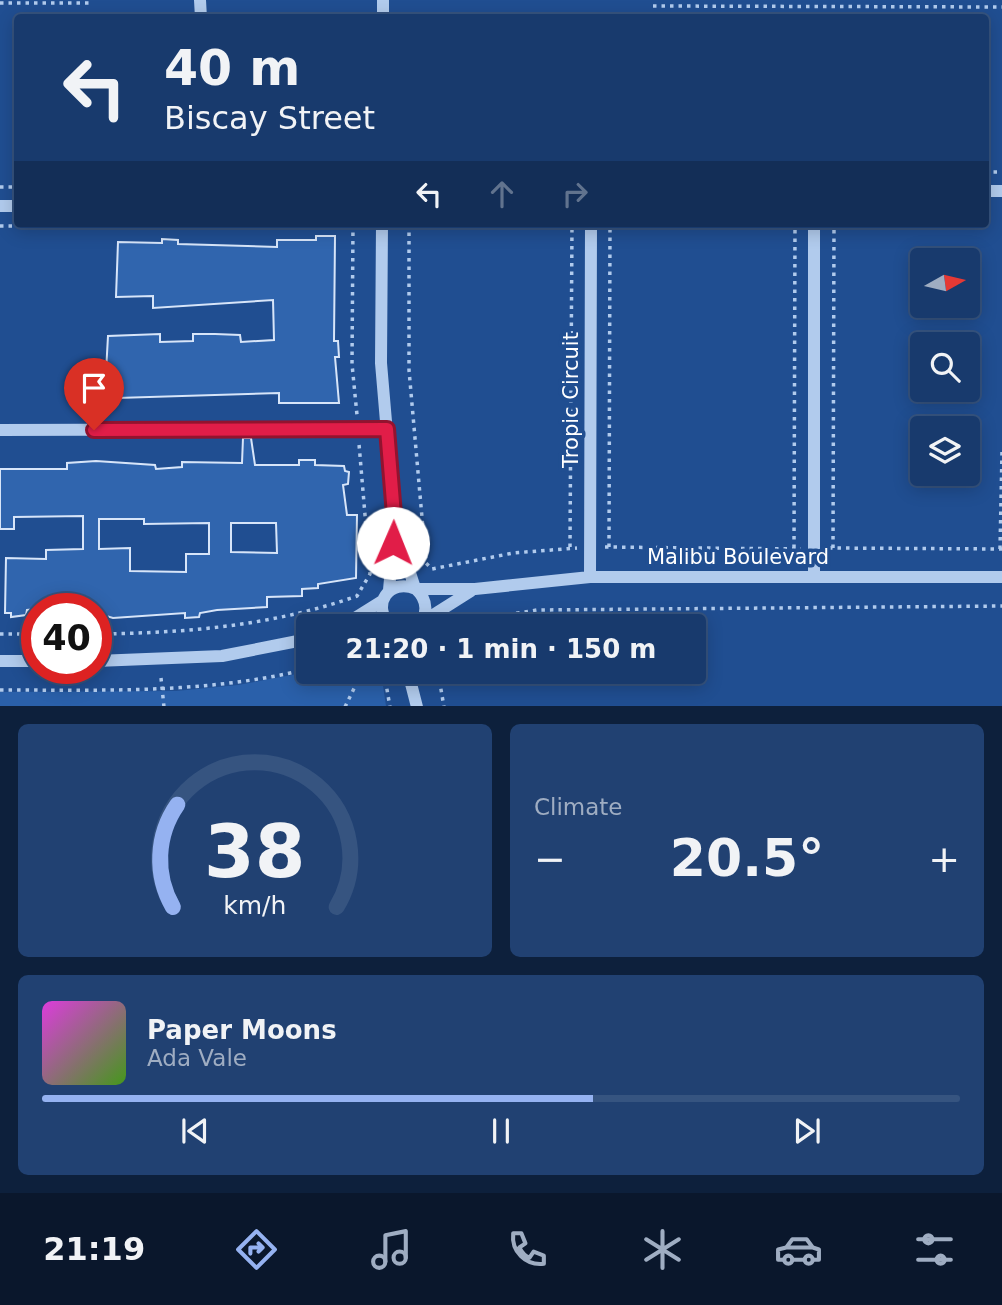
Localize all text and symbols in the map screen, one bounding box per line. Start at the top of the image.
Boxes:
text: 40 m [164,40,300,97]
icon: left [49,42,140,133]
text: Biscay Street [164,99,375,137]
icon: left [410,175,448,213]
icon: ahead [483,175,521,213]
icon: right [556,175,594,213]
north arrow [910,248,980,318]
map controls [910,248,980,486]
street label: Tropic Circuit [559,332,583,469]
button: search [910,332,980,402]
pin [64,358,124,430]
icon: arrive [75,369,113,407]
button: layers [910,416,980,486]
position arrow [356,506,430,580]
street label: Malibu Boulevard [647,545,829,569]
speed limit sign: 40 [21,593,112,684]
text: 21:20 · 1 min · 150 m [346,634,656,664]
text: Climate [534,794,623,820]
text: 38 [204,809,306,894]
text: 20.5° [670,828,824,888]
text: − [534,837,566,881]
text: + [928,837,960,881]
text: km/h [223,890,287,919]
text: Paper Moons [147,1015,337,1045]
text: Ada Vale [147,1045,247,1071]
icon: previous [176,1112,214,1150]
icon: pause [482,1112,520,1150]
icon: next [788,1112,826,1150]
icon: directions [232,1225,281,1274]
icon: music [367,1225,416,1274]
icon: phone [503,1225,552,1274]
icon: climate [638,1225,687,1274]
icon: car [774,1225,823,1274]
icon: filters [910,1225,959,1274]
text: 21:19 [43,1230,145,1268]

